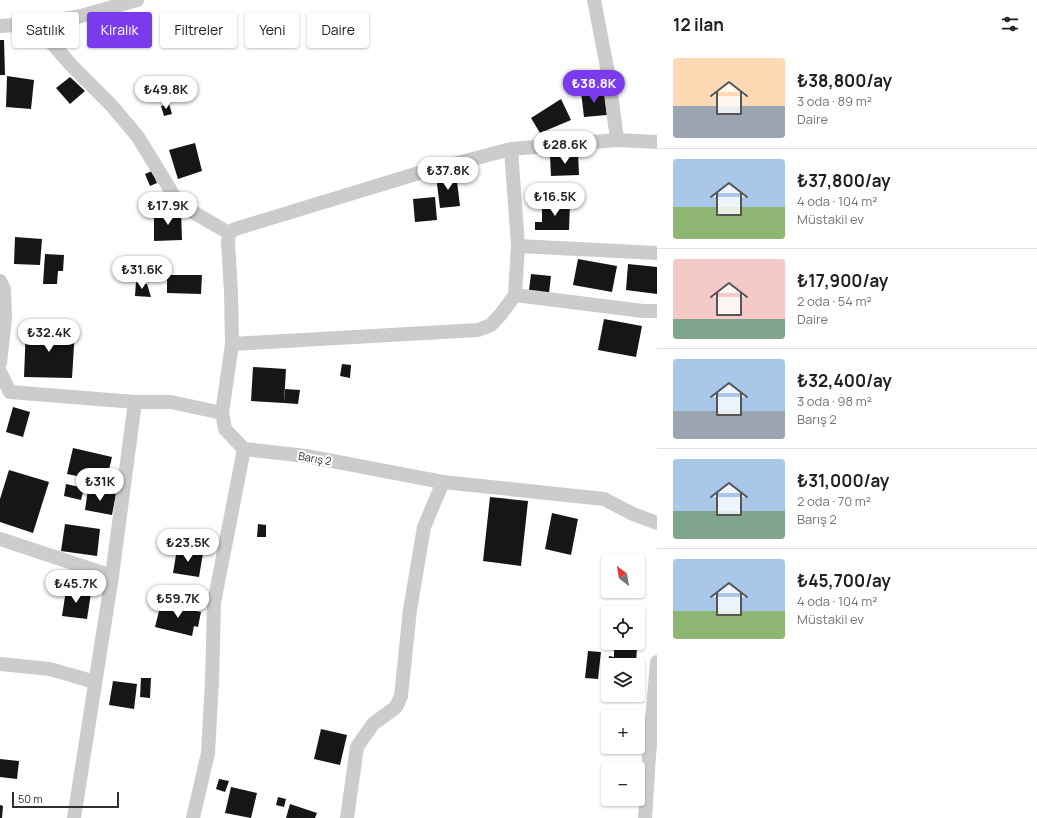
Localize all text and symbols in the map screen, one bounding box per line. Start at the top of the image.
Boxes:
chip: Satılık [12,12,79,48]
chip: Kiralık [87,12,152,48]
chip: Filtreler [160,12,237,48]
chip: Yeni [245,12,299,48]
chip: Daire [307,12,369,48]
text: 12 ilan [673,13,724,36]
icon: filters [999,13,1021,35]
text: ₺38,800/ay [797,69,892,92]
pin: ₺38.8K [561,70,627,104]
text: ₺38.8K [572,74,616,92]
icon: home [705,74,753,122]
pin: ₺49.8K [133,76,199,110]
text: ₺49.8K [144,80,188,98]
text: 3 oda · 89 m² [797,92,872,110]
text: Daire [797,110,828,128]
pin: ₺28.6K [532,131,598,165]
text: ₺28.6K [543,135,587,153]
pin: ₺37.8K [415,157,481,191]
text: ₺37.8K [426,161,470,179]
text: ₺37,800/ay [797,169,890,192]
icon: home [705,175,753,223]
pin: ₺16.5K [522,183,588,217]
text: ₺16.5K [534,187,576,205]
pin: ₺17.9K [135,192,201,226]
text: 4 oda · 104 m² [797,192,878,210]
text: ₺17.9K [147,196,189,214]
text: Müstakil ev [797,210,864,228]
pin: ₺31.6K [109,256,175,290]
text: ₺31.6K [121,260,163,278]
text: ₺17,900/ay [797,269,888,292]
icon: home [705,275,753,323]
text: 2 oda · 54 m² [797,292,872,310]
text: Daire [797,310,828,328]
pin: ₺32.4K [16,319,82,353]
text: ₺32.4K [27,323,71,341]
text: ₺32,400/ay [797,369,892,392]
icon: home [705,375,753,423]
text: 3 oda · 98 m² [797,392,872,410]
text: Barış 2 [797,410,837,428]
street label: Barış 2 [297,448,333,468]
pin: ₺31K [76,468,124,502]
text: ₺31,000/ay [797,469,889,492]
text: ₺31K [85,472,115,490]
icon: home [705,475,753,523]
text: 2 oda · 70 m² [797,492,871,510]
text: Barış 2 [797,510,837,528]
pin: ₺23.5K [155,529,221,563]
text: ₺23.5K [166,533,210,551]
north arrow [601,554,645,598]
map controls [601,554,645,806]
text: ₺45,700/ay [797,569,891,592]
pin: ₺45.7K [43,570,109,604]
text: ₺45.7K [54,574,98,592]
icon: home [705,575,753,623]
pin: ₺59.7K [145,585,211,619]
text: ₺59.7K [156,589,200,607]
text: 4 oda · 104 m² [797,592,878,610]
button: locate [601,606,645,650]
text: Müstakil ev [797,610,864,628]
button: layers [601,658,645,702]
button: + [601,710,645,754]
button: − [601,762,645,806]
scale bar [12,790,119,809]
text: 50 m [18,791,43,806]

